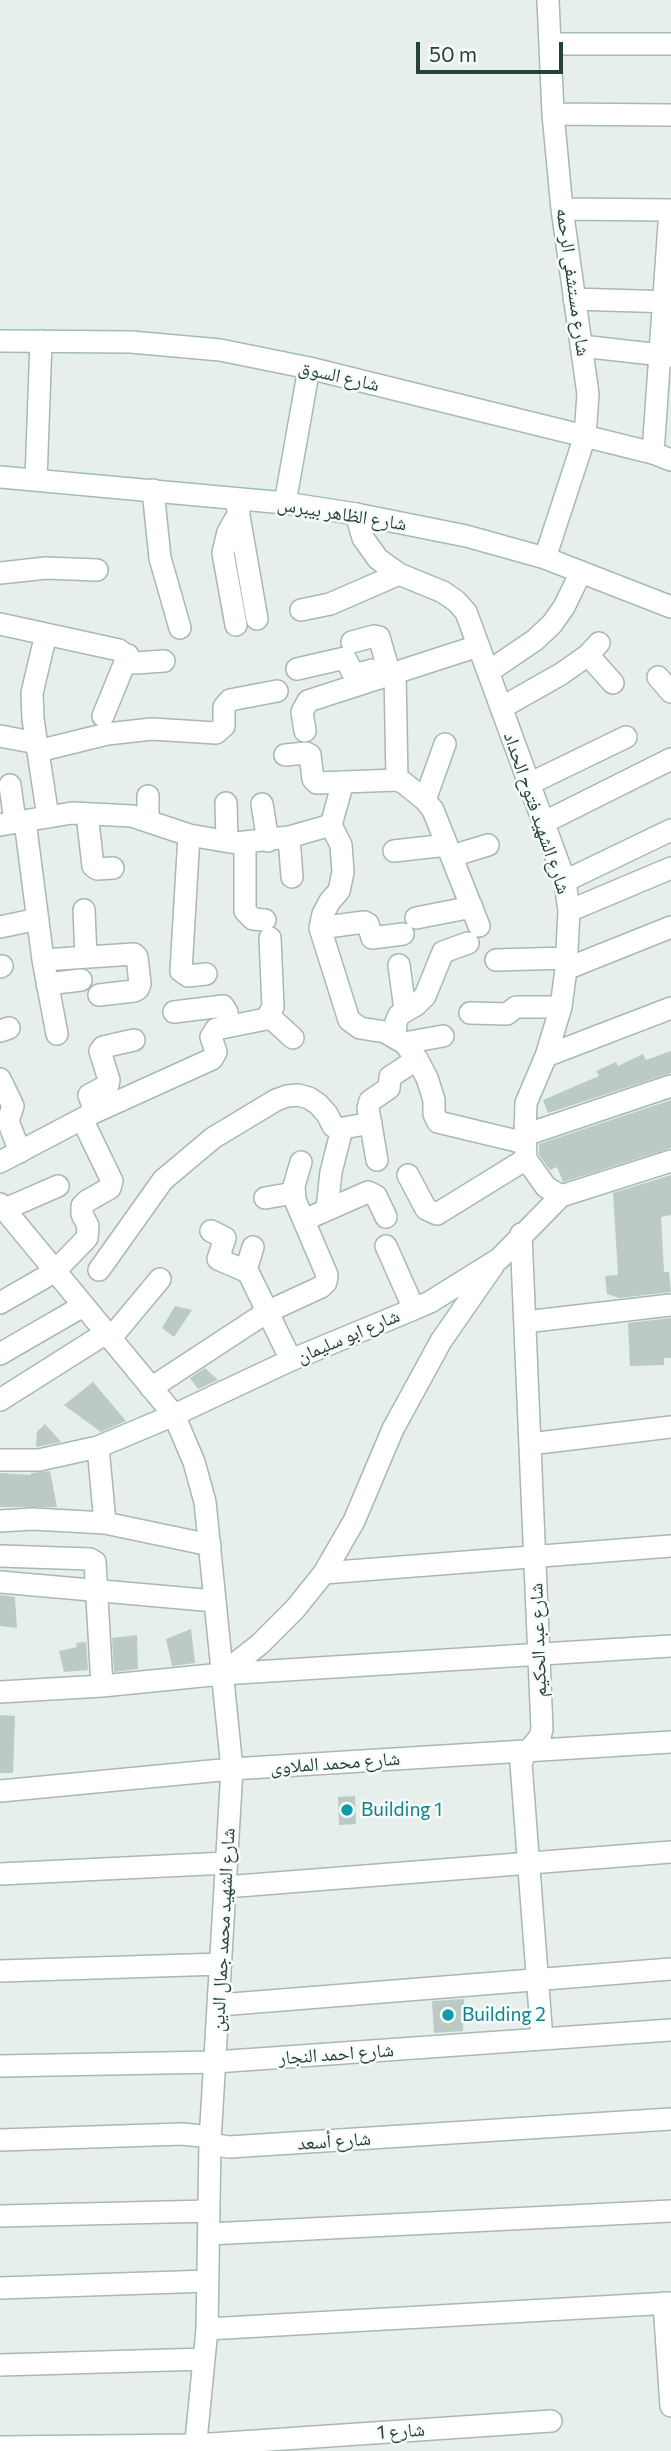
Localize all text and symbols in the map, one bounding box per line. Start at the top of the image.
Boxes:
scale bar [419,28,566,72]
text: 50 m [429,41,477,66]
street label: شارع مستشفى الرحمه [551,207,595,357]
street label: شارع السوق [296,356,382,396]
street label: شارع الظاهر بيبرس [276,493,408,535]
street label: شارع الشهيد فتوح الحداد [499,729,575,897]
street label: شارع ابو سليمان [293,1304,403,1368]
street label: شارع عبد الحكيم [525,1582,551,1698]
street label: شارع محمد الملاوى [269,1747,401,1779]
place label: Building 1 [361,1799,442,1821]
marker: Building 1 [339,1802,355,1818]
street label: شارع الشهيد محمد جمال الدين [206,1827,240,2033]
place label: Building 2 [462,2004,546,2026]
marker: Building 2 [440,2007,456,2023]
street label: شارع احمد النجار [277,2039,395,2069]
street label: شارع أسعد [296,2127,372,2155]
street label: شارع 1 [376,2418,426,2444]

